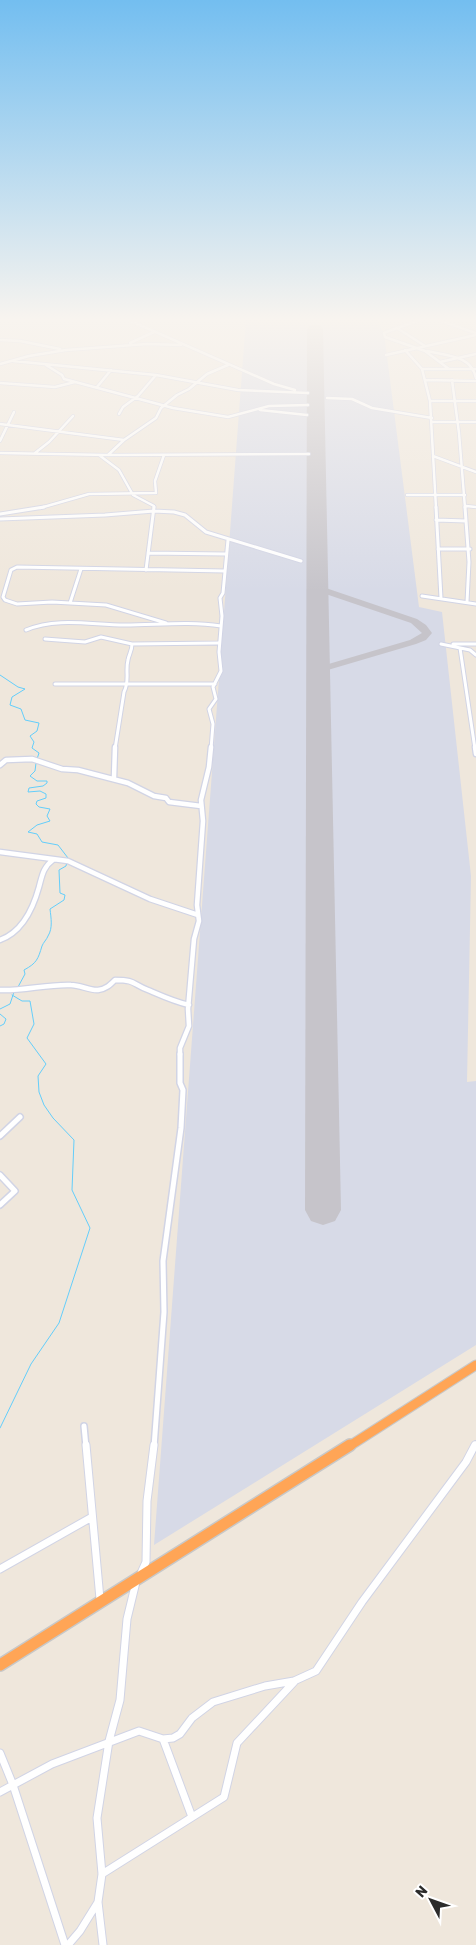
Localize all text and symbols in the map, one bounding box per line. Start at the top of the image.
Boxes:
north arrow [406,1875,456,1925]
text: N [412,1882,431,1901]

